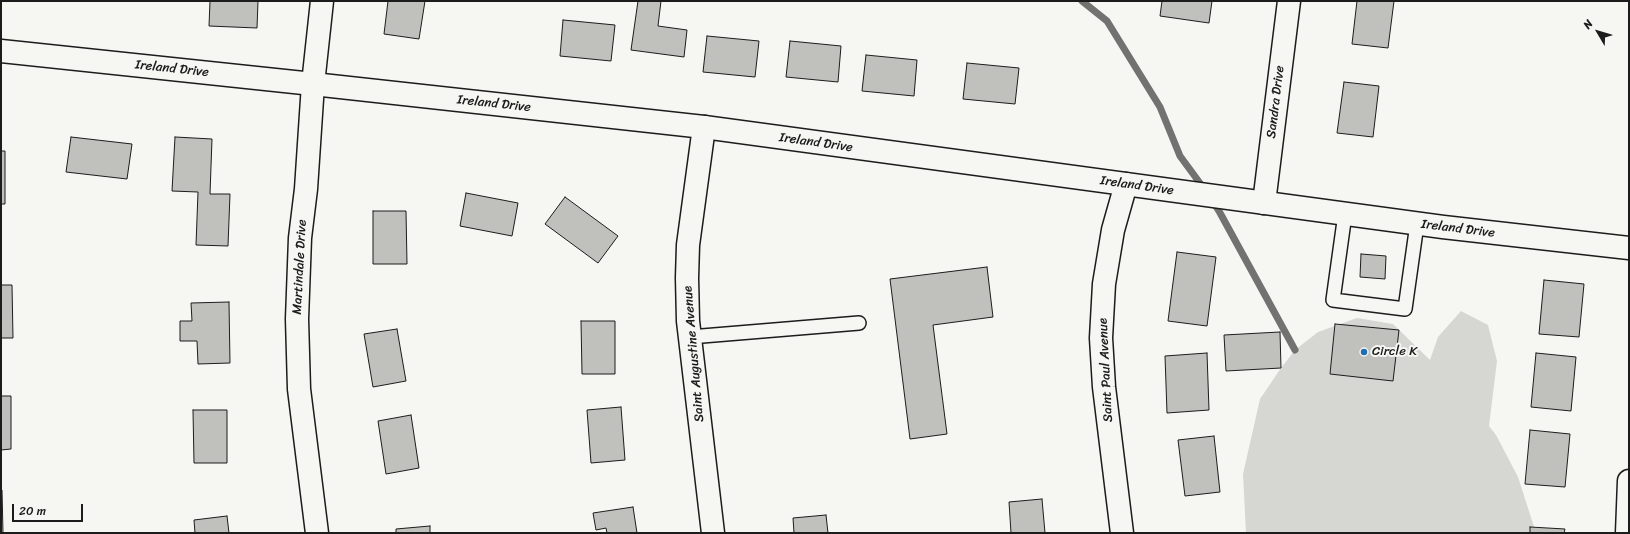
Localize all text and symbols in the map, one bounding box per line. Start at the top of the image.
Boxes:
north arrow [1578,12,1618,52]
text: N [1578,15,1598,33]
street label: Ireland Drive [134,57,210,81]
street label: Sandra Drive [1264,65,1288,139]
street label: Ireland Drive [456,92,532,116]
street label: Ireland Drive [778,130,854,156]
street label: Ireland Drive [1099,173,1175,199]
street label: Ireland Drive [1420,217,1496,241]
street label: Martindale Drive [290,219,310,315]
street label: Saint Augustine Avenue [680,285,708,423]
street label: Saint Paul Avenue [1095,318,1117,422]
place label: Circle K [1372,344,1417,360]
marker: Circle K [1359,347,1369,357]
scale bar [14,496,85,522]
text: 20 m [19,500,46,522]

